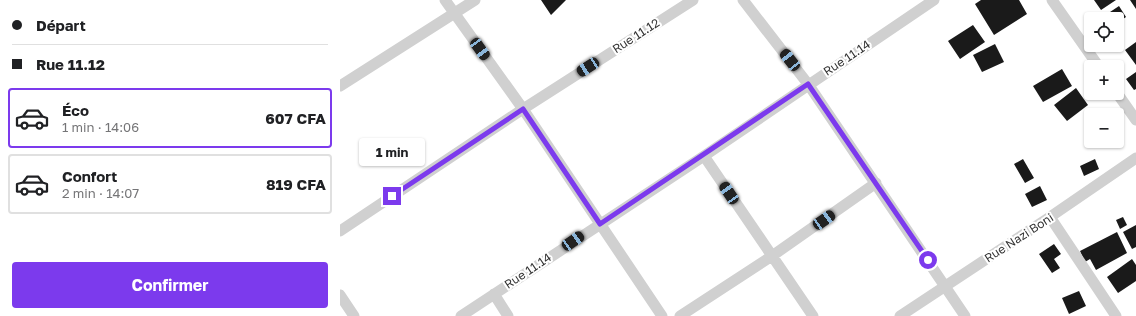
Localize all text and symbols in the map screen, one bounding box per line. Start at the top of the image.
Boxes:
map controls [1084,12,1124,148]
button: locate [1084,12,1124,52]
street label: Rue 11.12 [609,15,662,56]
text: Départ [36,16,86,34]
car [468,36,492,62]
street label: Rue 11.14 [820,36,873,79]
car [778,47,802,73]
text: Rue 11.12 [36,55,105,73]
car [575,55,601,79]
button: + [1084,60,1124,100]
icon: car [14,100,50,136]
text: Éco [62,101,89,119]
button: − [1084,108,1124,148]
text: 607 CFA [265,109,326,127]
text: 1 min · 14:06 [62,119,139,135]
callout: 1 min [359,138,425,166]
text: 1 min [376,144,408,160]
icon: car [14,166,50,202]
text: Confort [62,167,117,185]
text: 819 CFA [266,175,326,193]
car [717,180,741,206]
text: 2 min · 14:07 [62,185,139,201]
route end [383,187,401,205]
car [811,208,837,232]
street label: Rue Nazi Boni [981,210,1056,265]
car [560,229,586,253]
street label: Rue 11.14 [501,249,554,292]
route start [919,251,937,269]
button: Confirmer [12,262,328,308]

